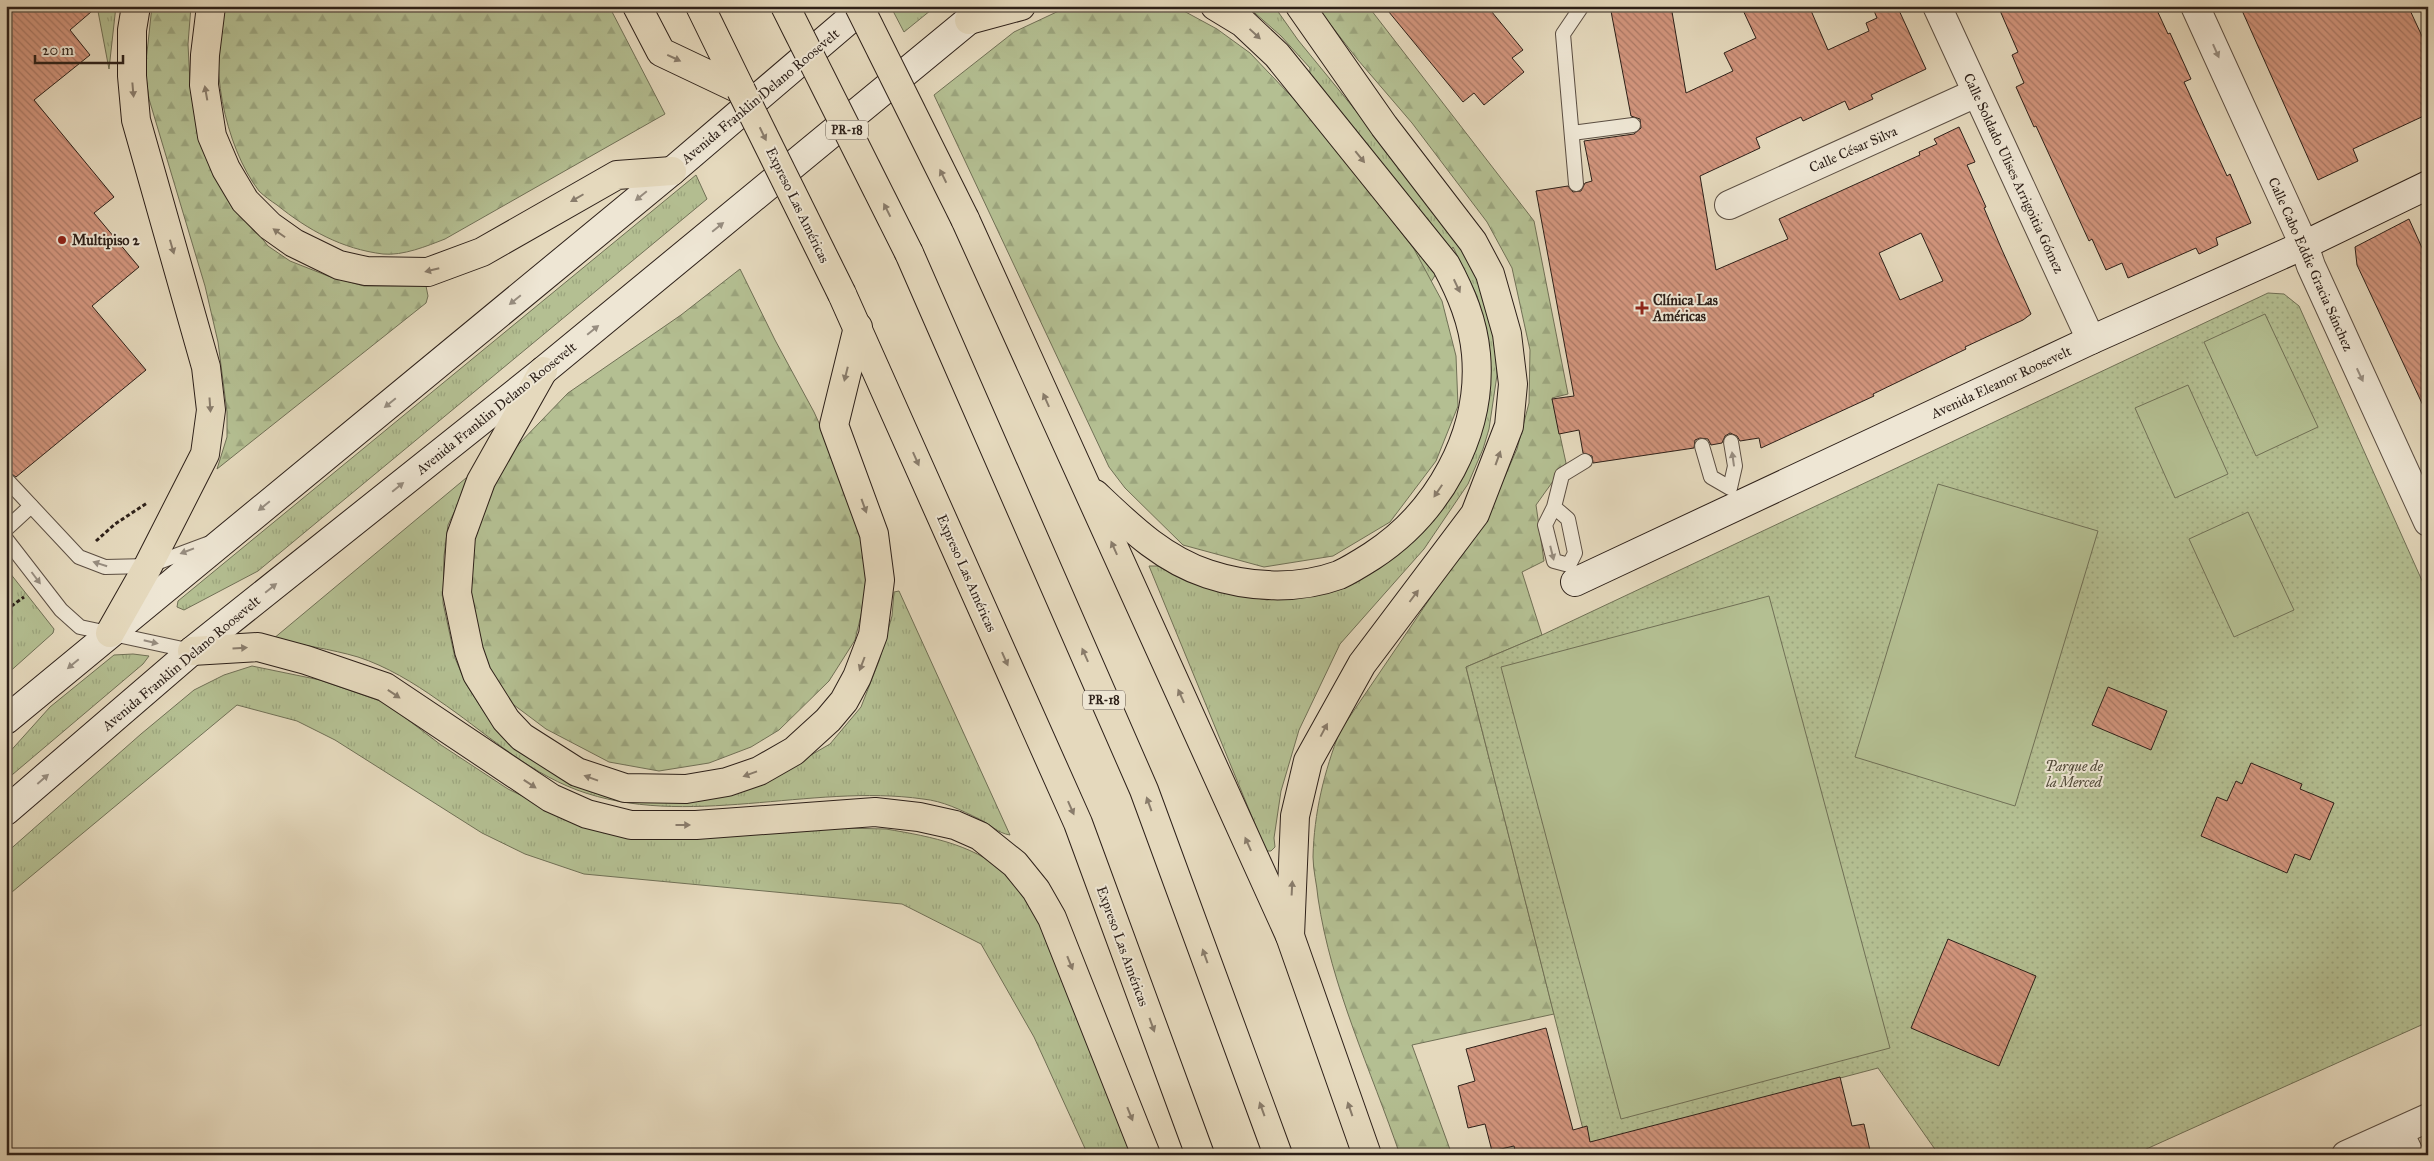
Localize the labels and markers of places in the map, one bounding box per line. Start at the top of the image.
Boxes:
place label: Multipiso 2 [72,232,140,250]
marker: Multipiso 2 [56,234,68,246]
place label: Clínica Las Américas [1652,292,1718,325]
marker: Clínica Las Américas [1635,301,1649,315]

